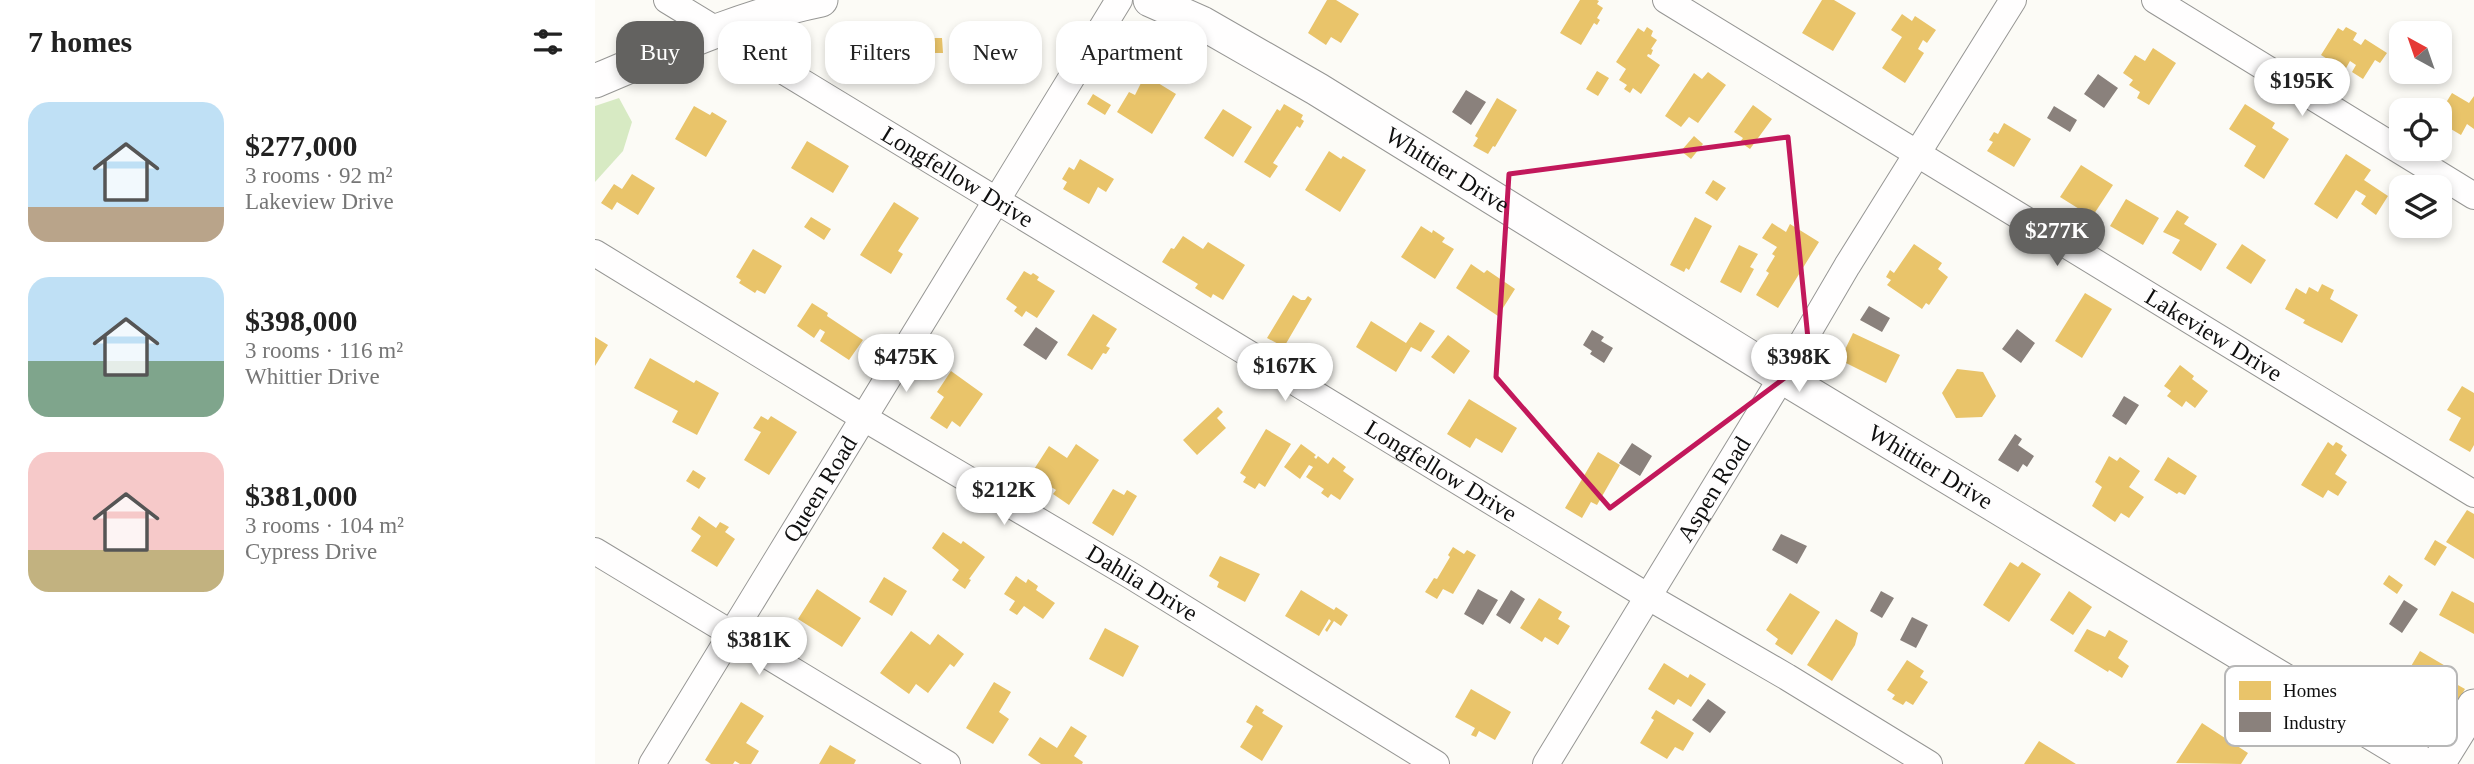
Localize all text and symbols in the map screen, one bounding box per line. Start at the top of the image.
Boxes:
chip: Buy [616,21,704,84]
chip: Rent [718,21,811,84]
chip: Filters [825,21,935,84]
chip: New [949,21,1042,84]
chip: Apartment [1056,21,1207,84]
north arrow [2389,21,2452,84]
map controls [2389,21,2452,238]
icon: filters [529,23,567,61]
text: 7 homes [28,25,132,58]
pin: $195K [2253,58,2351,118]
text: $195K [2270,68,2334,93]
button: locate [2389,98,2452,161]
street label: Longfellow Drive [877,121,1038,233]
street label: Whittier Drive [1381,122,1514,218]
text: $277,000 [245,129,358,162]
icon: home [84,130,168,214]
text: 3 rooms · 92 m² [245,163,392,188]
button: layers [2389,175,2452,238]
text: Lakeview Drive [245,189,394,214]
pin: $277K [2008,208,2106,268]
text: $277K [2025,218,2089,243]
street label: Lakeview Drive [2141,283,2287,386]
text: $398,000 [245,304,358,337]
icon: home [84,305,168,389]
pin: $475K [857,334,955,394]
pin: $398K [1750,334,1848,394]
text: 3 rooms · 116 m² [245,338,403,363]
text: $475K [874,344,938,369]
pin: $167K [1236,344,1334,403]
text: $398K [1767,344,1831,369]
text: $167K [1253,353,1317,378]
text: Whittier Drive [245,364,380,389]
street label: Longfellow Drive [1361,415,1522,527]
street label: Whittier Drive [1864,419,1998,514]
street label: Queen Road [778,432,862,547]
street label: Aspen Road [1672,432,1755,546]
pin: $212K [955,468,1053,527]
text: $212K [972,477,1036,502]
text: $381,000 [245,479,358,512]
icon: home [84,480,168,564]
text: 3 rooms · 104 m² [245,513,404,538]
text: Cypress Drive [245,539,377,564]
street label: Dahlia Drive [1082,540,1202,626]
pin: $381K [710,618,808,677]
text: $381K [727,627,791,652]
legend [2225,666,2457,746]
text: Homes [2283,680,2337,701]
text: Industry [2283,712,2347,733]

